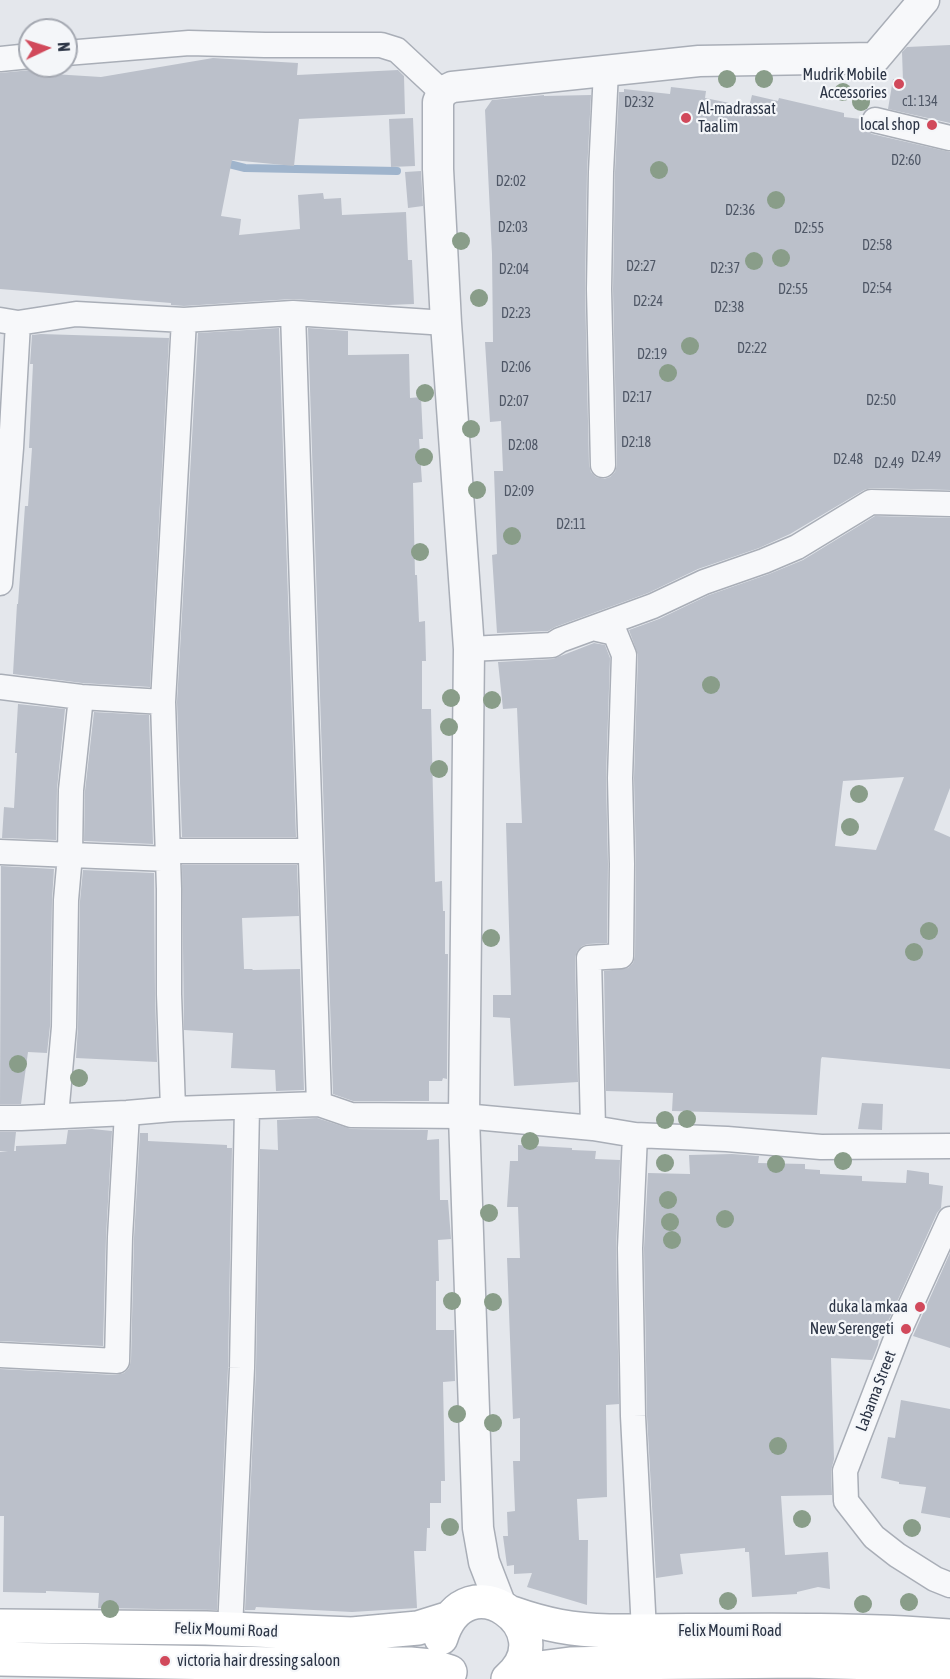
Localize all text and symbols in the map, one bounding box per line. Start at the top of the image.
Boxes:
north arrow [18,18,78,78]
text: N [55,42,73,52]
place label: Mudrik Mobile Accessories [802,65,887,103]
marker: Mudrik Mobile Accessories [892,77,906,91]
house number: c1: 134 [902,94,938,110]
house number: D2:32 [624,95,654,111]
place label: Al-madrassat Taalim [698,99,776,137]
marker: Al-madrassat Taalim [679,111,693,125]
place label: local shop [860,115,920,135]
marker: local shop [925,118,939,132]
house number: D2:60 [891,153,921,169]
house number: D2:02 [496,174,526,190]
house number: D2:36 [725,203,755,219]
house number: D2:03 [498,220,528,236]
house number: D2:55 [794,221,824,237]
house number: D2:58 [862,238,892,254]
house number: D2:27 [626,259,656,275]
house number: D2:37 [710,261,740,277]
house number: D2:04 [499,262,529,278]
house number: D2:54 [862,281,892,297]
house number: D2:55 [778,282,808,298]
house number: D2:24 [633,294,663,310]
house number: D2:38 [714,300,744,316]
house number: D2:23 [501,306,531,322]
house number: D2:22 [737,341,767,357]
house number: D2:19 [637,347,667,363]
house number: D2:06 [501,360,531,376]
house number: D2:17 [622,390,652,406]
house number: D2:50 [866,393,896,409]
house number: D2:07 [499,394,529,410]
house number: D2:18 [621,435,651,451]
house number: D2:08 [508,438,538,454]
house number: D2.49 [911,450,941,466]
house number: D2.48 [833,452,863,468]
house number: D2.49 [874,456,904,472]
house number: D2:09 [504,484,534,500]
house number: D2:11 [556,517,586,533]
place label: duka la mkaa [829,1297,908,1317]
marker: duka la mkaa [913,1300,927,1314]
place label: New Serengeti [810,1319,894,1339]
marker: New Serengeti [899,1322,913,1336]
street label: Labama Street [852,1348,900,1434]
street label: Felix Moumi Road [174,1619,278,1641]
street label: Felix Moumi Road [678,1621,782,1641]
place label: victoria hair dressing saloon [177,1651,340,1671]
marker: victoria hair dressing saloon [158,1654,172,1668]

